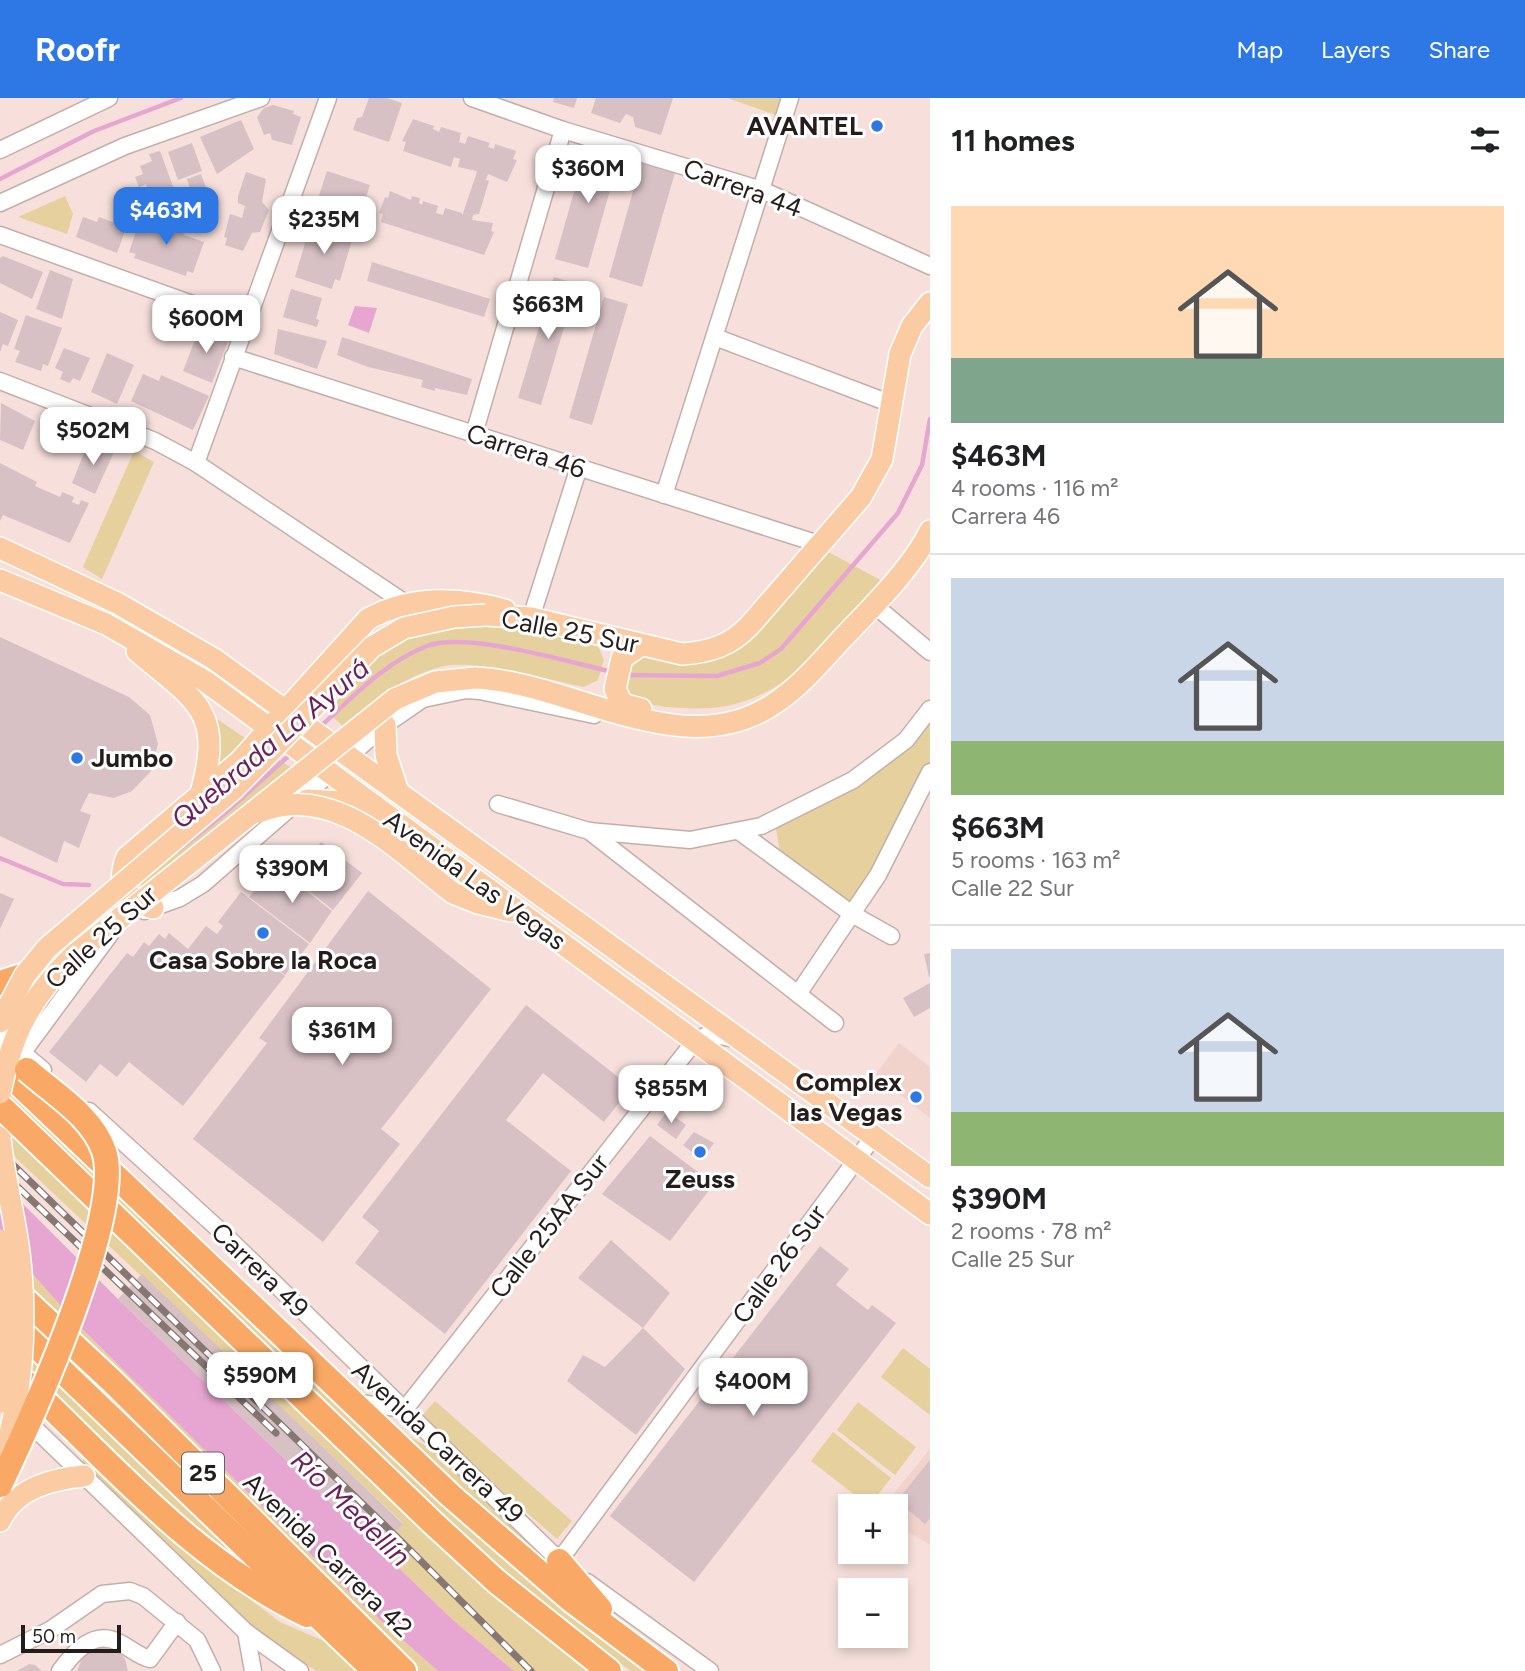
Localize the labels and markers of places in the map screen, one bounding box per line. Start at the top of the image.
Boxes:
place label: AVANTEL [747,110,863,142]
marker: AVANTEL [869,118,885,134]
pin: $360M [539,146,637,205]
pin: $463M [117,188,215,247]
pin: $235M [275,197,373,256]
pin: $663M [499,282,597,341]
pin: $600M [157,296,255,355]
pin: $502M [44,408,142,467]
place label: Jumbo [91,742,173,774]
marker: Jumbo [69,750,85,766]
pin: $390M [243,846,341,905]
marker: Casa Sobre la Roca [255,925,271,941]
place label: Casa Sobre la Roca [149,944,377,976]
pin: $361M [293,1007,391,1067]
pin: $855M [622,1066,720,1125]
place label: Complex las Vegas [790,1066,902,1128]
marker: Complex las Vegas [908,1089,924,1105]
marker: Zeuss [692,1144,708,1160]
place label: Zeuss [665,1163,735,1195]
pin: $590M [211,1352,309,1412]
pin: $400M [704,1358,802,1418]

